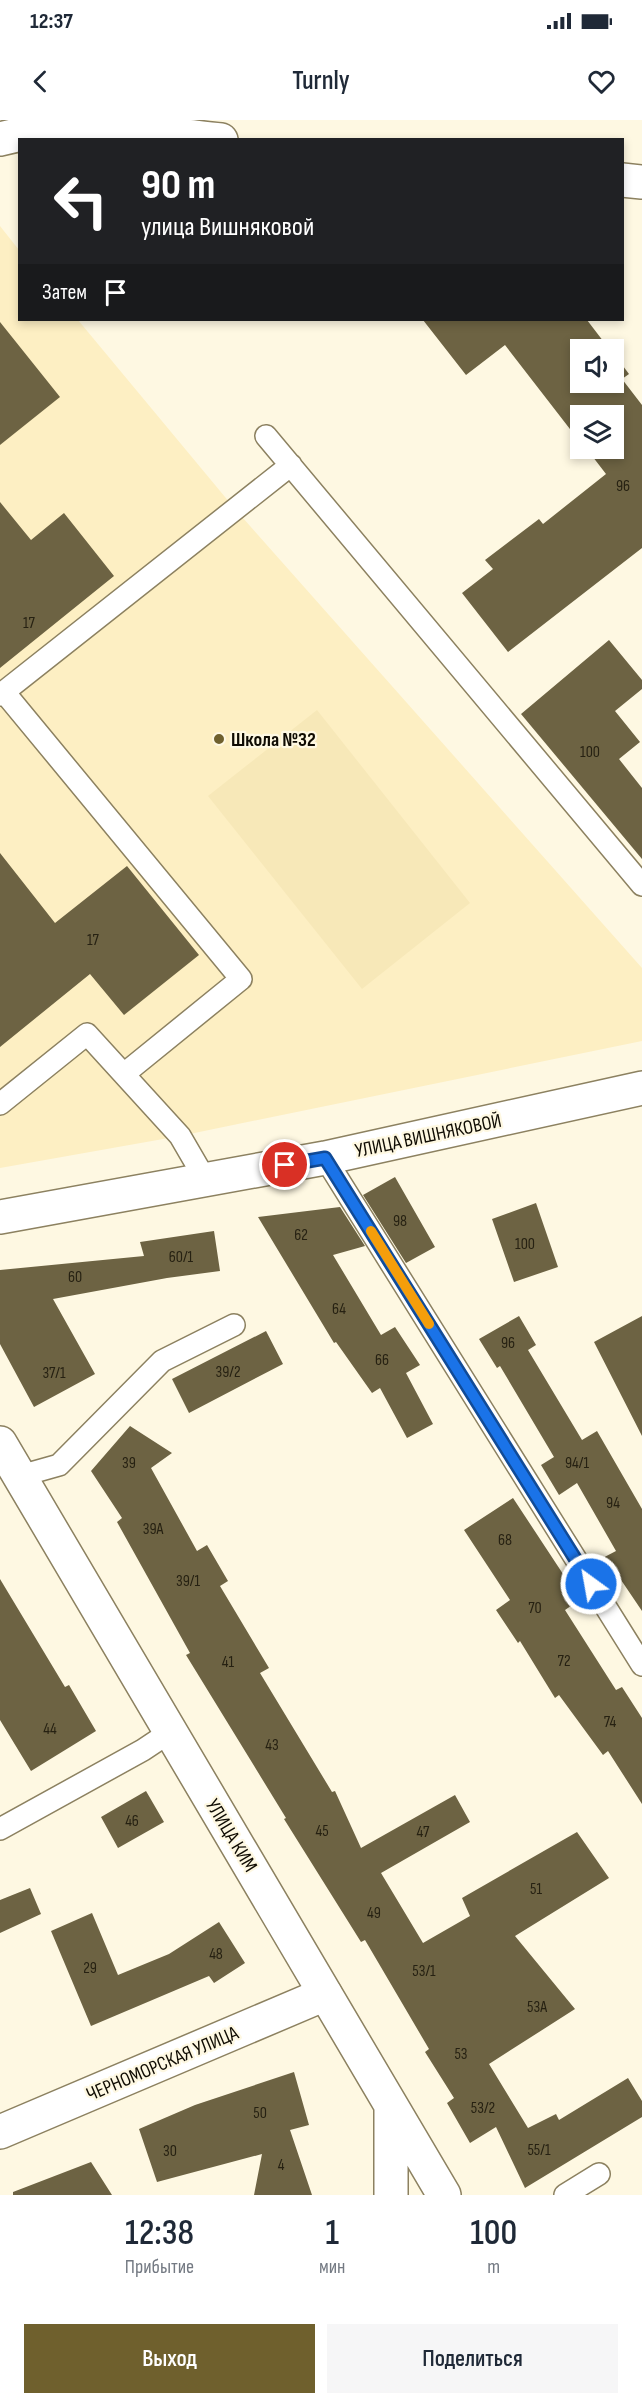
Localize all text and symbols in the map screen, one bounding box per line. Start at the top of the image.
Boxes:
text: 12:37 [30,8,73,35]
icon: back [24,65,57,98]
text: Turnly [292,65,350,97]
icon: heart [585,65,618,98]
text: 90 m [141,160,215,211]
icon: left [42,162,120,240]
text: улица Вишняковой [141,211,314,243]
icon: arrive [99,276,132,309]
text: Затем [42,279,87,306]
map controls [570,339,624,459]
button: sound [570,339,624,393]
button: layers [570,405,624,459]
house number: 96 [616,477,630,496]
house number: 17 [23,614,36,633]
place label: Школа №32 [231,728,316,752]
marker: Школа №32 [212,732,226,746]
house number: 100 [580,743,600,762]
house number: 17 [87,931,100,950]
street label: УЛИЦА ВИШНЯКОВОЙ [353,1109,504,1163]
pin [259,1139,310,1190]
icon: arrive [268,1148,301,1181]
house number: 98 [393,1212,407,1231]
house number: 62 [294,1226,308,1245]
house number: 100 [515,1235,535,1254]
house number: 60/1 [169,1248,194,1267]
house number: 60 [68,1268,82,1287]
house number: 64 [332,1300,346,1319]
house number: 96 [501,1334,515,1353]
house number: 66 [375,1351,389,1370]
house number: 39/2 [215,1363,241,1382]
house number: 37/1 [42,1364,66,1383]
house number: 39 [122,1454,136,1473]
house number: 94/1 [565,1454,589,1473]
house number: 94 [606,1494,620,1513]
house number: 39А [143,1520,163,1539]
house number: 68 [498,1531,512,1550]
position arrow [559,1552,623,1616]
house number: 39/1 [176,1572,200,1591]
house number: 70 [528,1599,542,1618]
house number: 72 [558,1652,570,1671]
house number: 41 [222,1653,235,1672]
house number: 74 [604,1713,616,1732]
house number: 44 [43,1720,57,1739]
house number: 43 [265,1736,279,1755]
street label: УЛИЦА КИМ [200,1795,262,1876]
house number: 46 [125,1812,139,1831]
house number: 45 [315,1822,329,1841]
house number: 47 [417,1823,430,1842]
house number: 51 [530,1880,542,1899]
house number: 49 [367,1904,381,1923]
house number: 48 [209,1945,223,1964]
house number: 29 [83,1959,97,1978]
house number: 53/1 [412,1962,436,1981]
house number: 53А [527,1998,547,2017]
street label: ЧЕРНОМОРСКАЯ УЛИЦА [83,2021,242,2107]
house number: 53 [454,2045,468,2064]
house number: 53/2 [471,2099,495,2118]
house number: 50 [253,2104,267,2123]
house number: 55/1 [527,2141,551,2160]
house number: 30 [163,2142,177,2161]
house number: 4 [278,2156,285,2175]
text: 12:38 [125,2212,194,2255]
text: 1 [326,2212,339,2255]
text: 100 [470,2212,517,2255]
text: Прибытие [125,2255,194,2279]
text: мин [319,2255,345,2279]
text: m [487,2255,500,2279]
button: Выход [24,2324,315,2393]
button: Поделиться [327,2324,618,2393]

